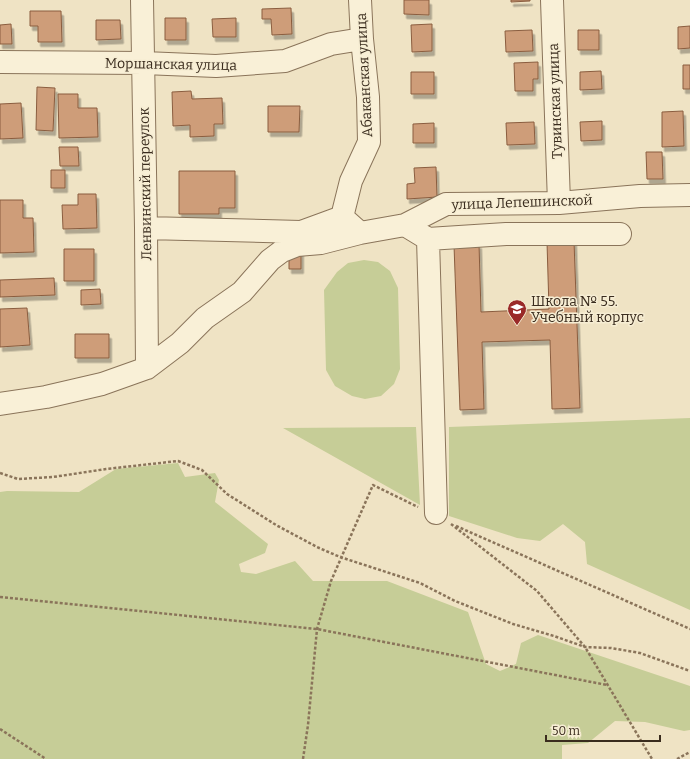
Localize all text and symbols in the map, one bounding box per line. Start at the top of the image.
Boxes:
street label: Абаканская улица [353,12,376,138]
street label: Тувинская улица [545,42,566,159]
street label: Моршанская улица [105,55,238,74]
street label: Ленвинский переулок [136,107,155,261]
street label: улица Лепешинской [450,192,593,213]
place label: Школа № 55. Учебный корпус [531,293,644,326]
school or university icon: Школа № 55. Учебный корпус [506,298,528,326]
scale bar [546,717,660,743]
text: 50 m [552,724,581,738]

